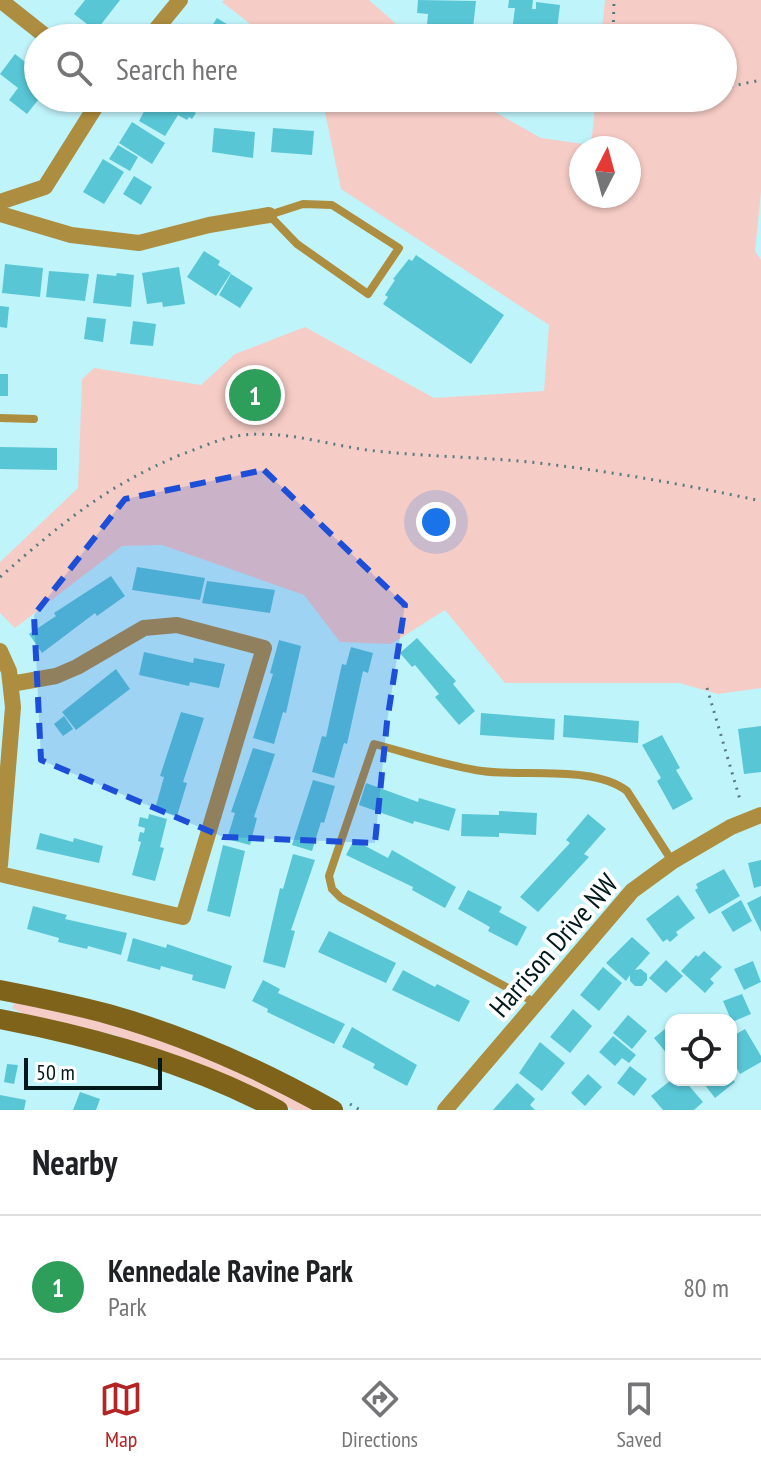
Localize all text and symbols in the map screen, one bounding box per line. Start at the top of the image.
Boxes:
search box [24,24,737,112]
icon: search [52,46,96,90]
text: Search here [116,49,238,88]
north arrow [569,136,641,208]
pin: 1 [229,365,281,425]
your location [416,502,456,542]
street label: Harrison Drive NW [481,866,626,1024]
map controls [665,1014,737,1086]
button: locate [665,1014,737,1086]
scale bar [24,1054,162,1090]
text: 50 m [36,1058,75,1086]
text: Nearby [32,1140,117,1184]
text: Kennedale Ravine Park [108,1251,353,1290]
text: 1 [52,1271,64,1304]
text: 80 m [683,1271,729,1304]
text: Park [108,1290,147,1323]
tab: Map [99,1377,143,1453]
tab: Directions [342,1377,418,1453]
tab: Saved [616,1377,662,1453]

